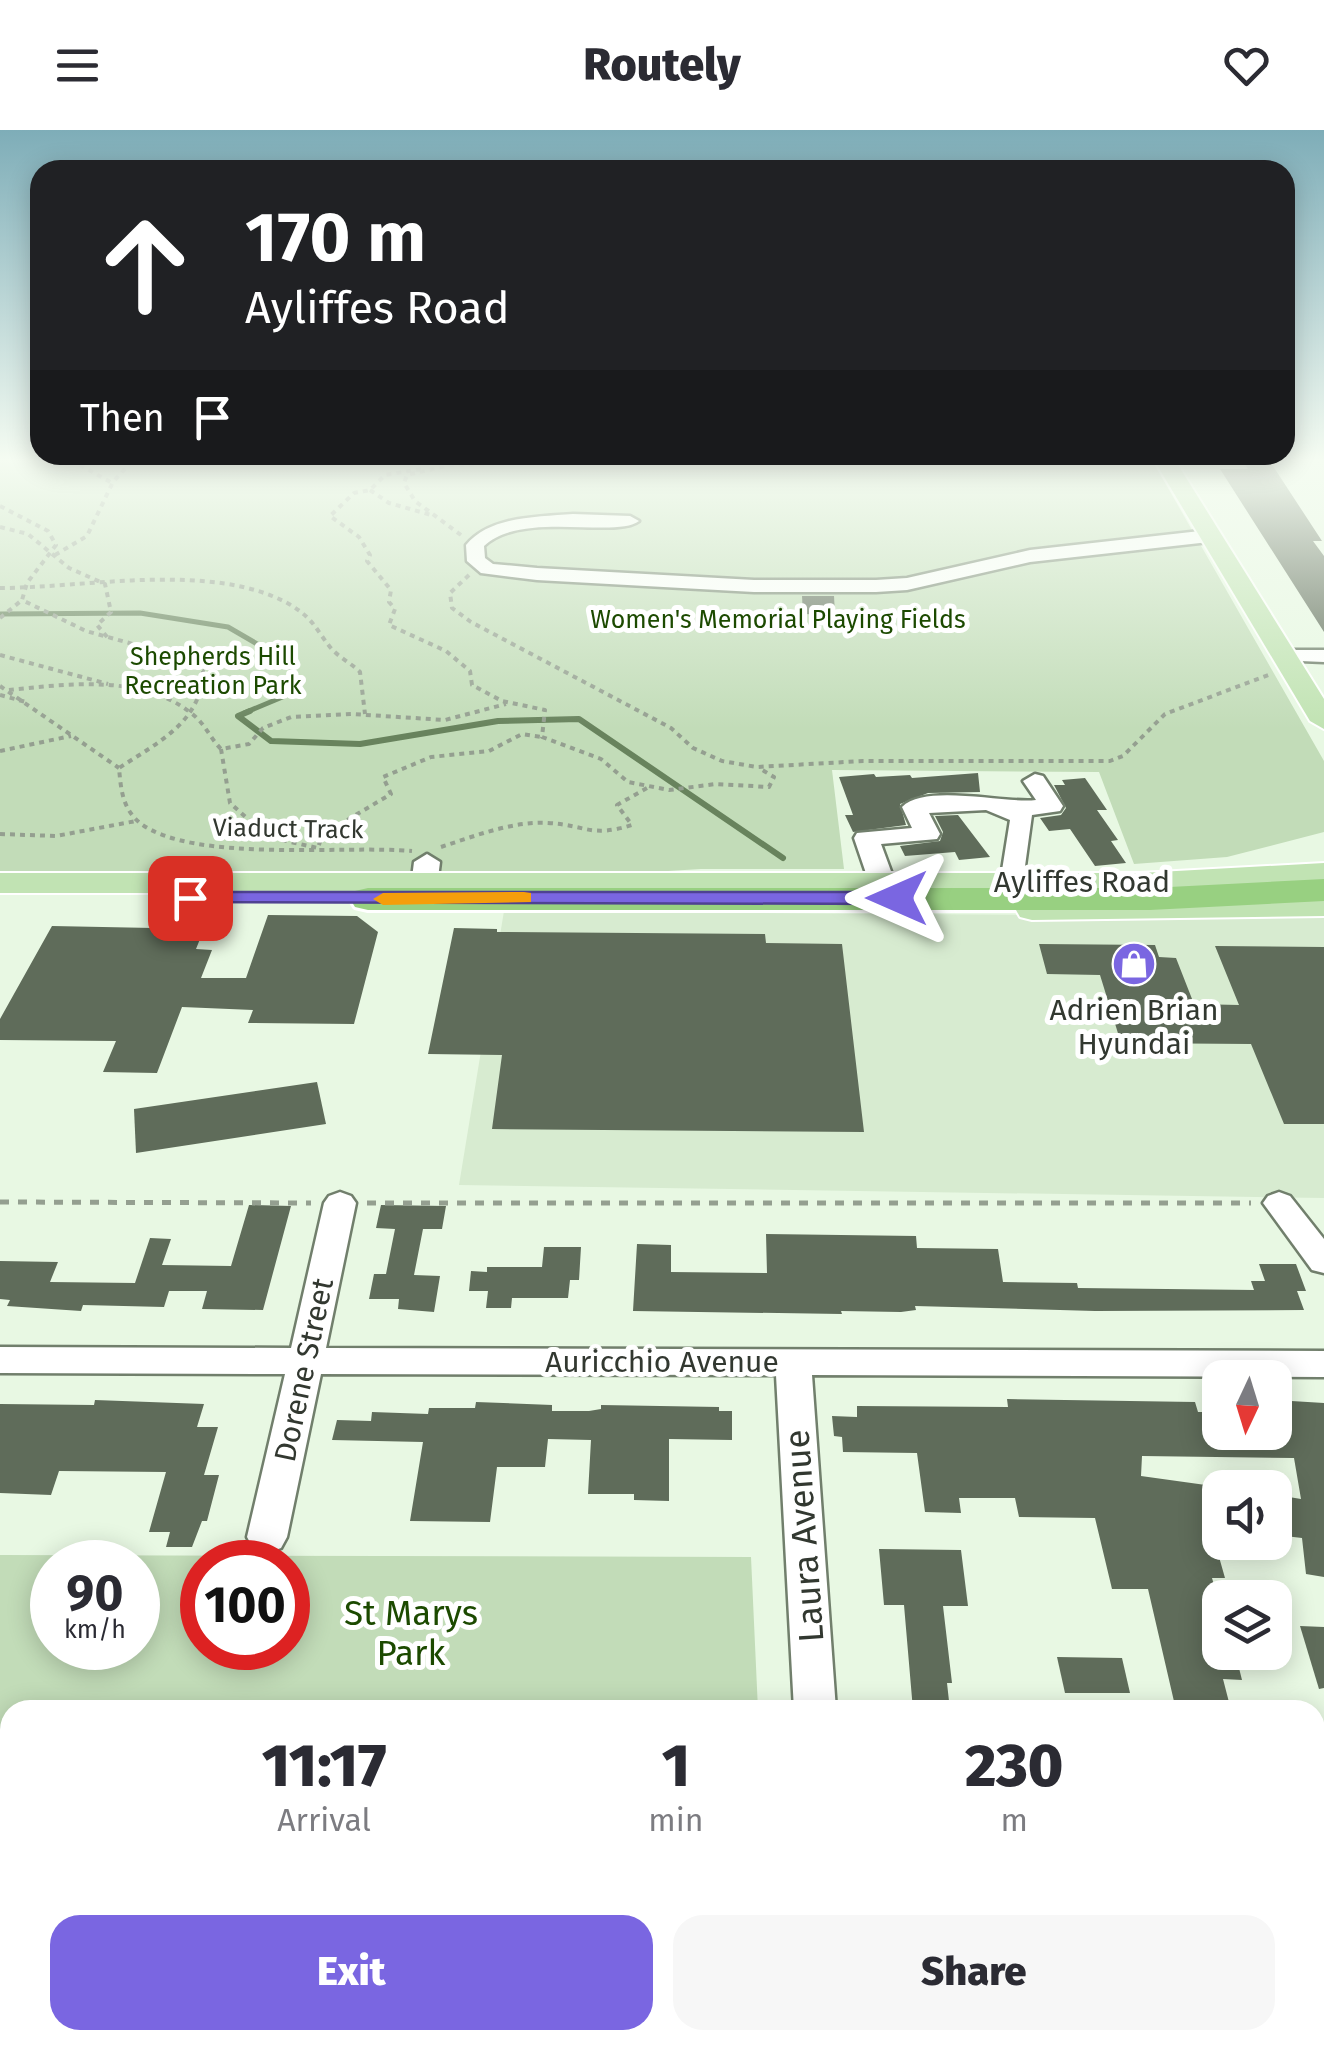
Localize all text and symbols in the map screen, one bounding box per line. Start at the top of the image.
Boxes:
icon: menu [50,38,105,93]
text: Routely [583,38,741,92]
icon: heart [1219,38,1274,93]
text: 170 m [245,196,426,280]
icon: ahead [80,200,210,330]
text: Ayliffes Road [245,281,510,335]
icon: arrive [185,390,240,445]
text: Then [80,395,165,441]
park label: Women's Memorial Playing Fields [590,605,966,635]
park label: Shepherds Hill Recreation Park [124,642,302,701]
street label: Viaduct Track [212,813,364,845]
position arrow [845,846,949,950]
pin [148,856,233,941]
street label: Ayliffes Road [994,864,1170,900]
icon: arrive [163,871,218,926]
shop icon: Adrien Brian Hyundai [1111,941,1157,987]
place label: Adrien Brian Hyundai [1049,992,1219,1062]
street label: Dorene Street [267,1275,341,1465]
street label: Auricchio Avenue [545,1344,779,1380]
north arrow [1202,1360,1292,1450]
map controls [1202,1360,1292,1670]
street label: Laura Avenue [776,1428,832,1644]
button: sound [1202,1470,1292,1560]
speed limit sign: 100 [180,1540,310,1670]
text: 90 [66,1563,124,1623]
button: layers [1202,1580,1292,1670]
park label: St Marys Park [344,1592,478,1674]
text: km/h [64,1615,126,1645]
text: 11:17 [262,1730,387,1802]
text: 1 [662,1730,690,1802]
text: 230 [965,1730,1063,1802]
text: Arrival [277,1801,371,1839]
text: min [648,1801,703,1839]
text: m [1000,1801,1028,1839]
button: Exit [50,1915,653,2030]
button: Share [673,1915,1275,2030]

